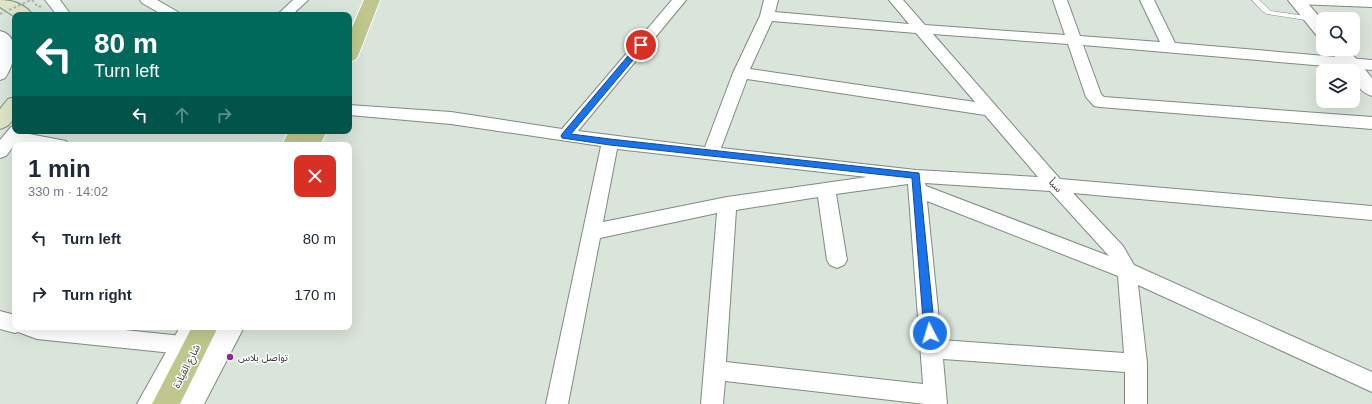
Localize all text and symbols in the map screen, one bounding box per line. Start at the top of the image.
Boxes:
map controls [1316,12,1360,108]
button: search [1316,12,1360,56]
icon: left [28,28,80,80]
text: 80 m [94,28,158,59]
pin [624,28,658,62]
icon: arrive [630,34,652,56]
text: Turn left [94,61,159,81]
button: layers [1316,64,1360,108]
icon: left [129,104,151,126]
icon: ahead [171,104,193,126]
icon: right [213,104,235,126]
text: 1 min [28,155,91,182]
button: close [294,155,336,197]
street label: سبأ [1047,176,1065,194]
text: 330 m · 14:02 [28,184,108,199]
icon: left [28,227,50,249]
text: Turn left [62,230,121,247]
text: 80 m [303,230,336,247]
icon: right [28,283,50,305]
text: Turn right [62,286,132,303]
text: 170 m [294,286,336,303]
position arrow [909,312,951,354]
street label: شارع القيادة [171,342,204,391]
marker: تواصل بلاس [225,352,235,362]
place label: تواصل بلاس [238,352,288,364]

